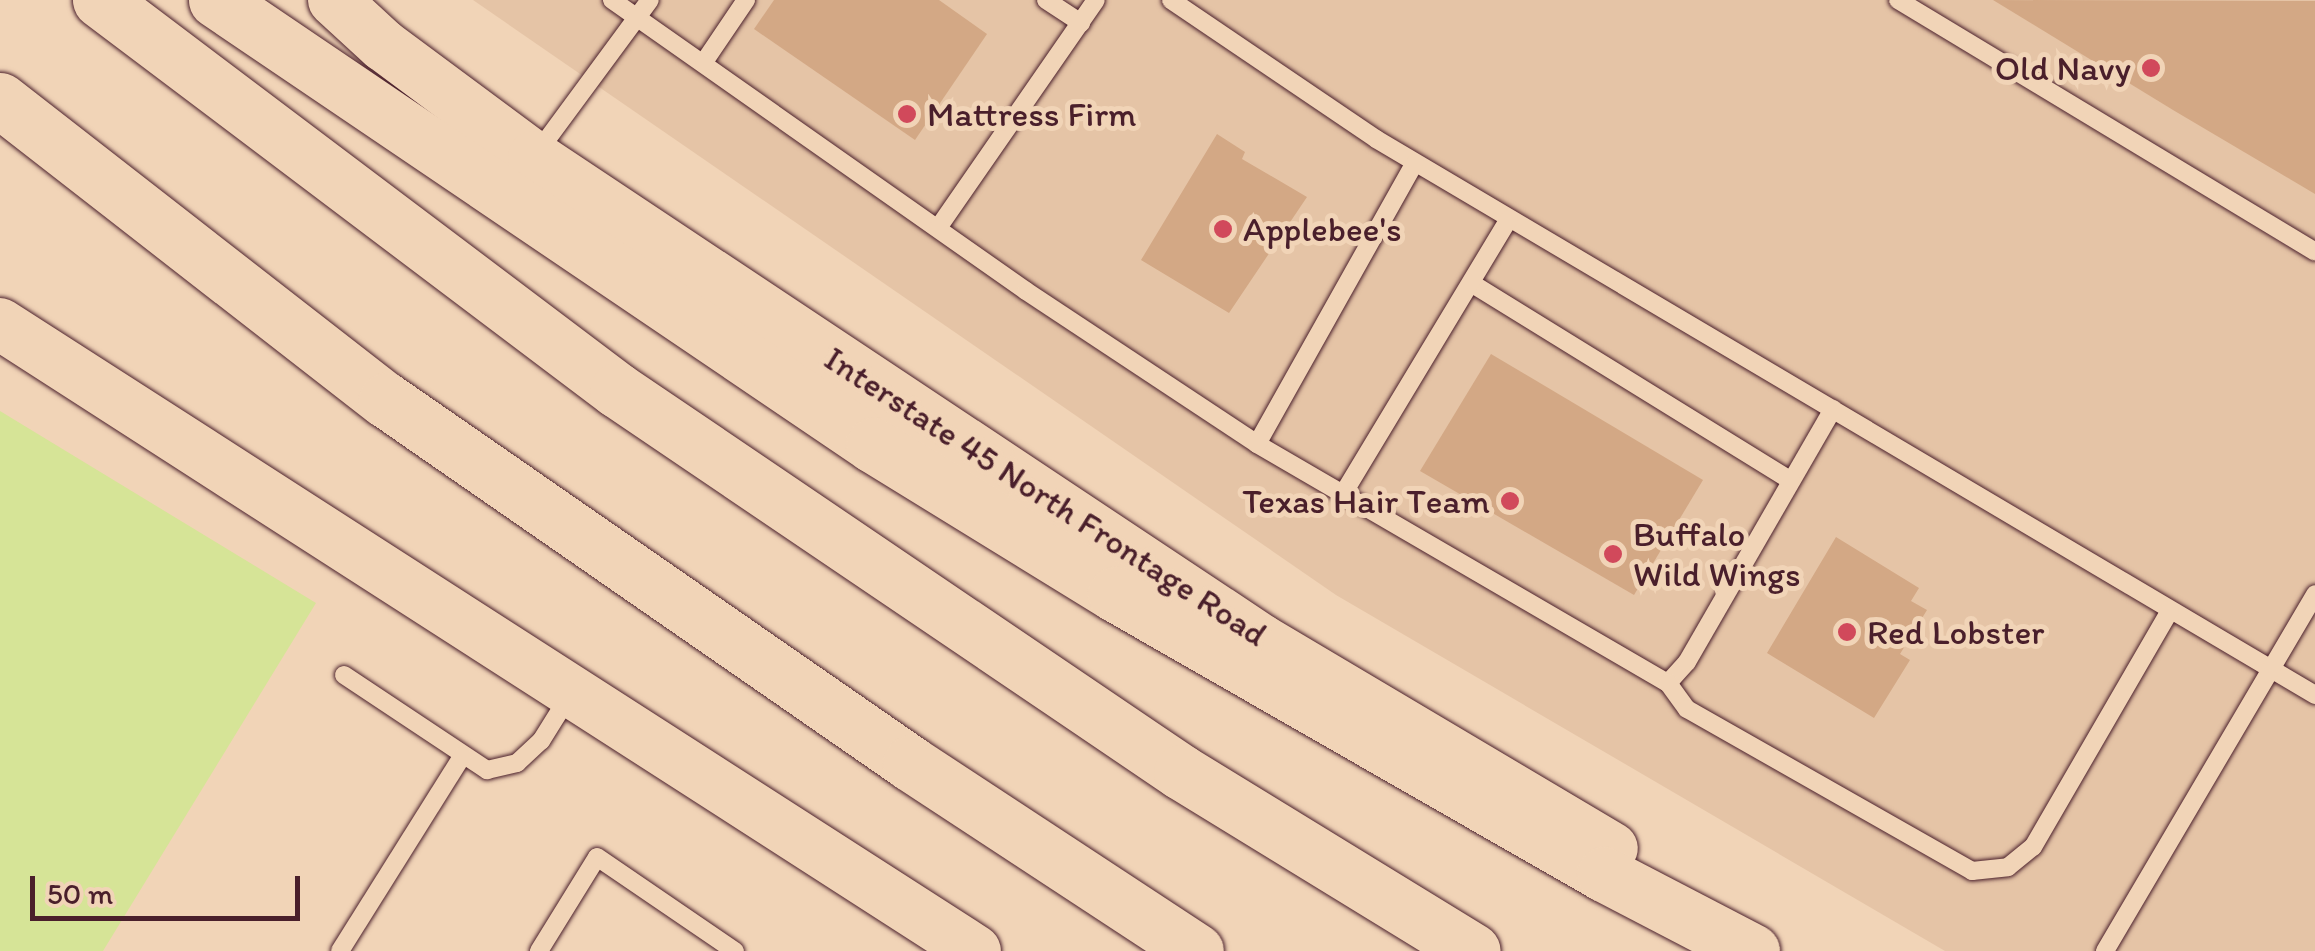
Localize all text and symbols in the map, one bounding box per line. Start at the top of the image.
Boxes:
place label: Old Navy [1995,47,2131,89]
marker: Old Navy [2140,57,2162,79]
place label: Mattress Firm [927,93,1136,135]
marker: Mattress Firm [896,103,918,125]
place label: Applebee's [1243,208,1402,250]
marker: Applebee's [1212,218,1234,240]
street label: Interstate 45 North Frontage Road [817,337,1275,655]
place label: Texas Hair Team [1246,480,1490,522]
marker: Texas Hair Team [1499,490,1521,512]
place label: Buffalo Wild Wings [1633,513,1801,595]
marker: Buffalo Wild Wings [1602,543,1624,565]
place label: Red Lobster [1867,611,2045,653]
marker: Red Lobster [1836,621,1858,643]
scale bar [35,856,305,918]
text: 50 m [47,875,113,912]

